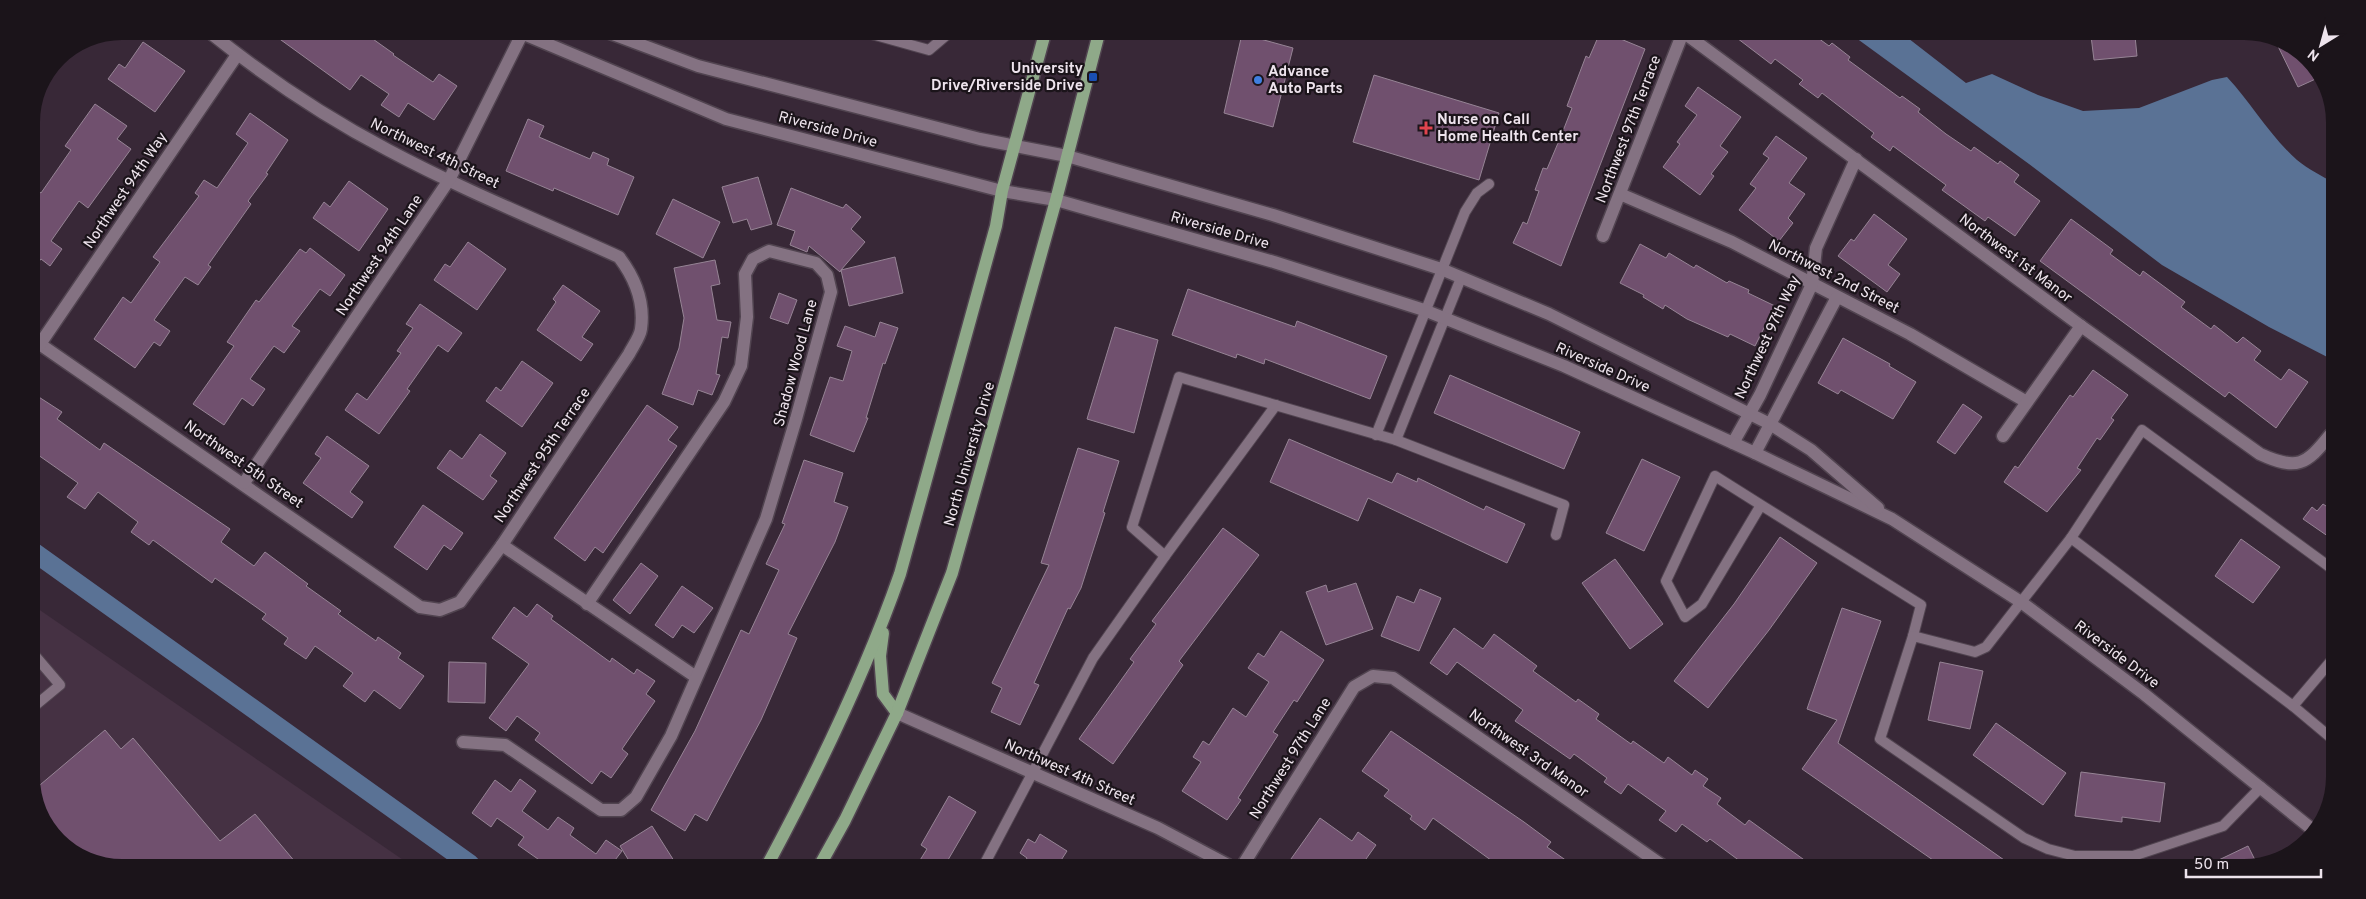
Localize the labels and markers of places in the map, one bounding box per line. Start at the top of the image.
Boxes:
place label: University Drive/Riverside Drive [931,60,1083,96]
place label: Advance Auto Parts [1268,63,1343,99]
marker: University Drive/Riverside Drive [1087,71,1099,83]
marker: Advance Auto Parts [1252,74,1264,86]
place label: Nurse on Call Home Health Center [1437,111,1579,147]
marker: Nurse on Call Home Health Center [1419,121,1433,135]

